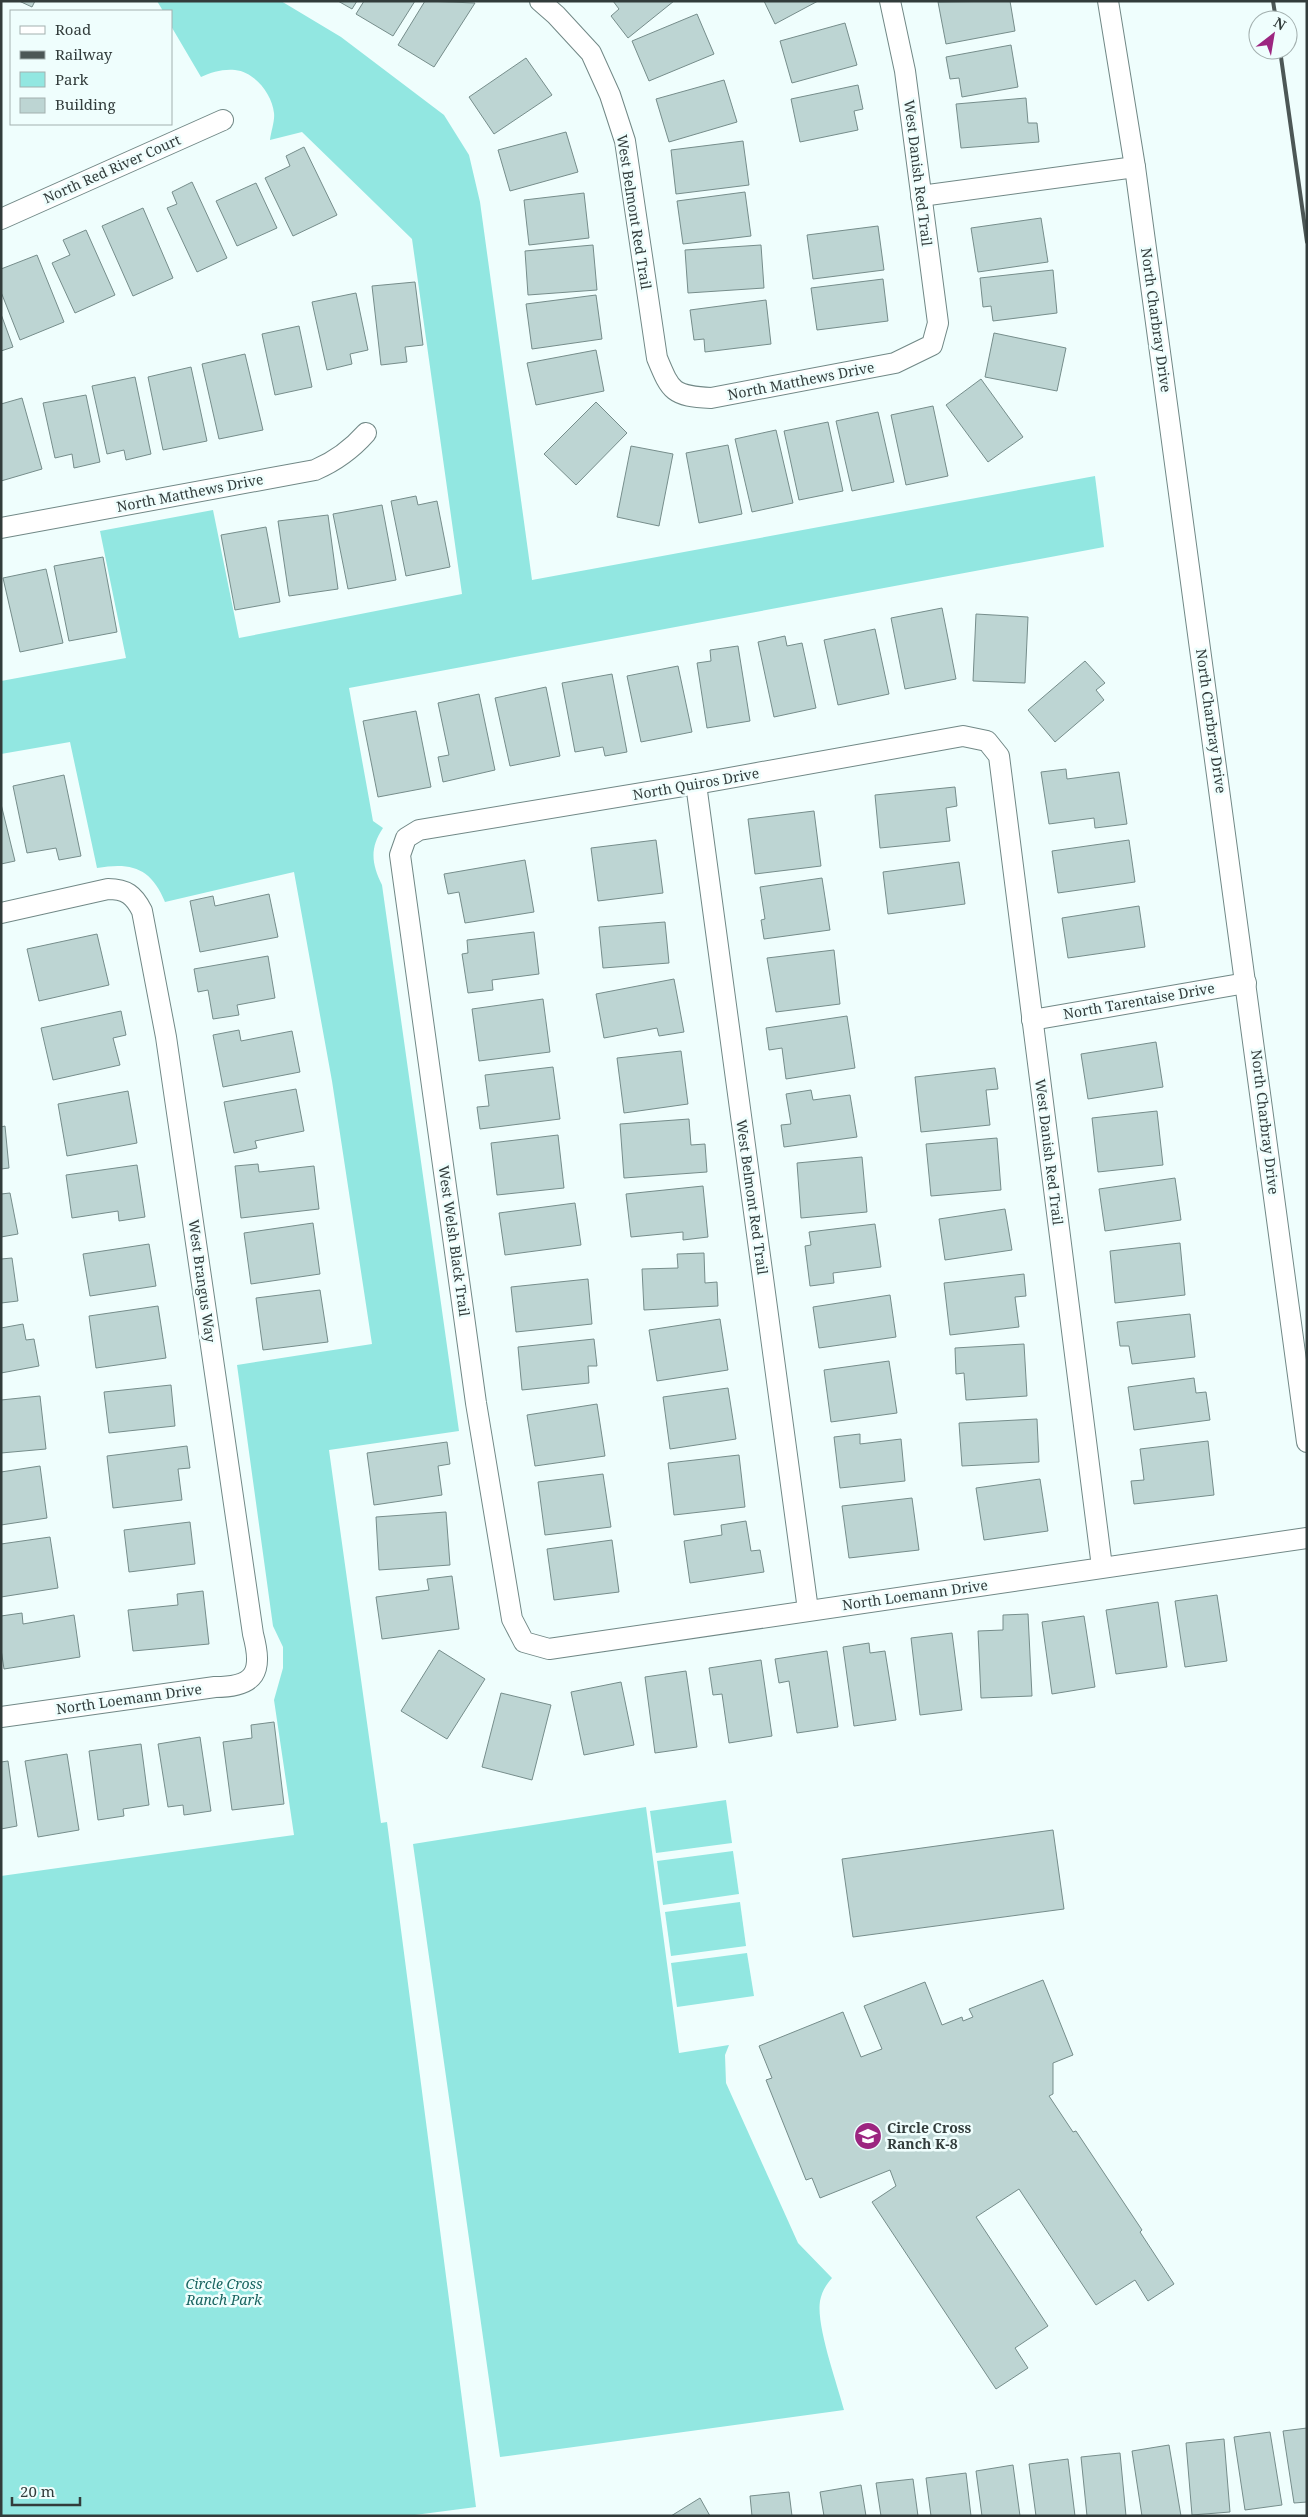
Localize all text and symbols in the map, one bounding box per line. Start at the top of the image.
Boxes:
legend [10,10,172,125]
north arrow [1248,10,1298,60]
text: N [1270,12,1290,34]
text: Road [55,19,91,39]
text: Railway [55,44,113,64]
text: Park [55,69,89,89]
text: Building [55,94,116,114]
street label: West Danish Red Trail [900,99,937,248]
street label: North Red River Court [40,130,183,207]
street label: West Belmont Red Trail [613,133,656,291]
street label: North Charbray Drive [1137,246,1176,393]
street label: North Matthews Drive [726,357,876,404]
street label: North Matthews Drive [115,469,265,516]
street label: North Charbray Drive [1192,647,1231,794]
street label: North Quiros Drive [631,763,761,804]
street label: North Tarentaise Drive [1062,978,1216,1023]
street label: North Charbray Drive [1247,1048,1284,1195]
street label: West Danish Red Trail [1031,1078,1068,1227]
street label: West Belmont Red Trail [732,1118,773,1276]
street label: West Welsh Black Trail [434,1164,475,1318]
street label: West Brangus Way [184,1218,221,1344]
street label: North Loemann Drive [841,1575,989,1614]
street label: North Loemann Drive [55,1679,203,1718]
place label: Circle Cross Ranch K-8 [887,2118,972,2153]
school or university icon: Circle Cross Ranch K-8 [853,2121,883,2151]
park label: Circle Cross Ranch Park [185,2274,263,2309]
scale bar [12,2474,80,2506]
text: 20 m [20,2481,55,2501]

